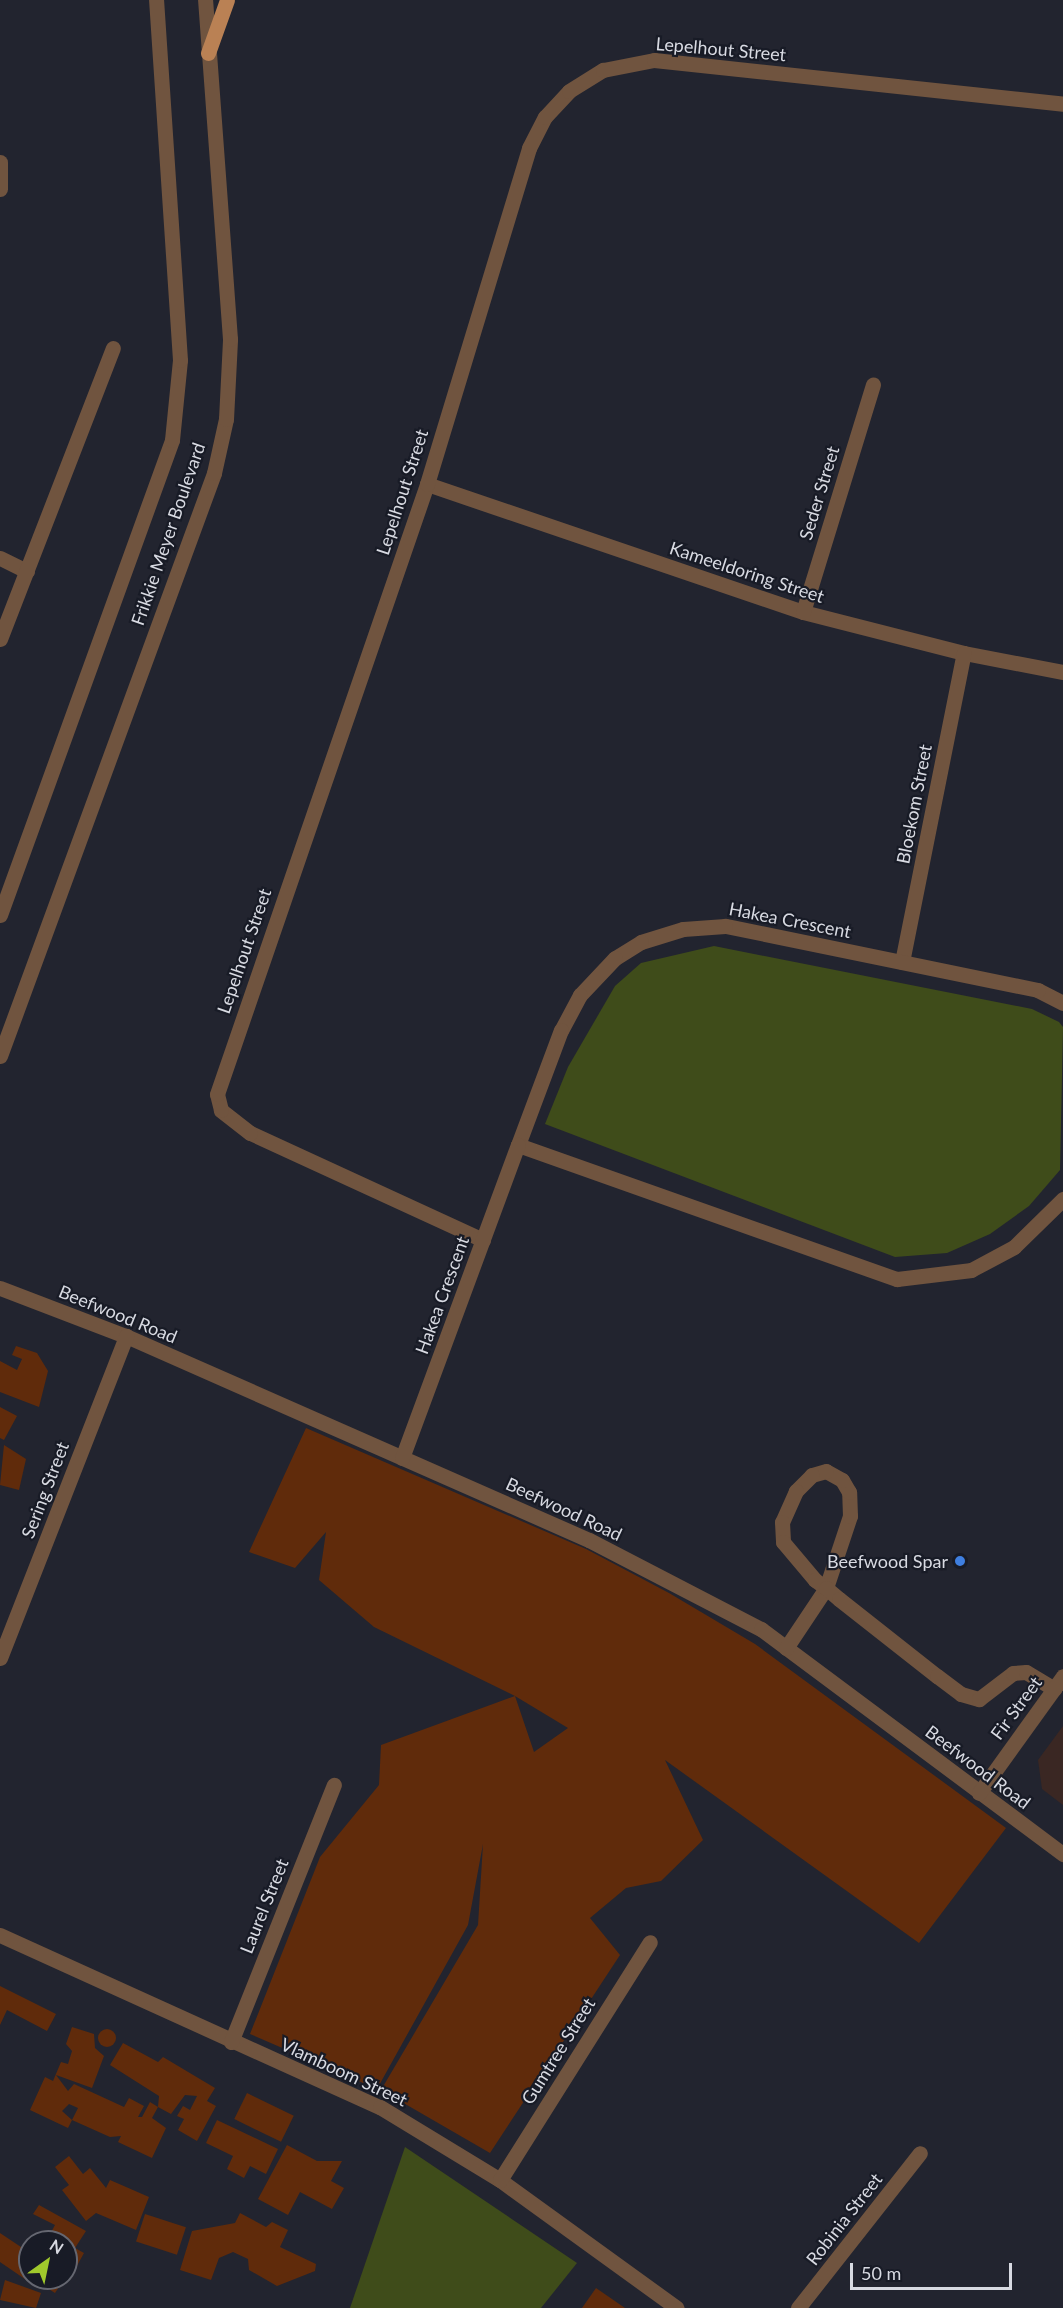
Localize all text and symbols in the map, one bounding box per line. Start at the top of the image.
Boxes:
street label: Lepelhout Street [655,33,787,65]
street label: Lepelhout Street [372,427,432,557]
street label: Frikkie Meyer Boulevard [127,440,209,628]
street label: Seder Street [794,443,844,543]
street label: Kameeldoring Street [667,537,827,607]
street label: Bloekom Street [892,743,936,865]
street label: Lepelhout Street [213,886,275,1016]
street label: Hakea Crescent [727,898,853,942]
street label: Hakea Crescent [411,1233,473,1357]
street label: Beefwood Road [56,1280,180,1348]
street label: Sering Street [17,1439,73,1541]
street label: Beefwood Road [502,1473,626,1545]
place label: Beefwood Spar [827,1550,948,1572]
marker: Beefwood Spar [953,1554,967,1568]
street label: Fir Street [986,1672,1046,1744]
street label: Beefwood Road [921,1721,1035,1813]
street label: Laurel Street [235,1856,293,1956]
street label: Gumtree Street [517,1994,599,2108]
street label: Vlamboom Street [277,2033,411,2111]
street label: Robinia Street [801,2169,887,2269]
north arrow [18,2230,78,2290]
text: N [47,2235,67,2257]
scale bar [853,2251,1015,2289]
text: 50 m [861,2262,901,2284]

